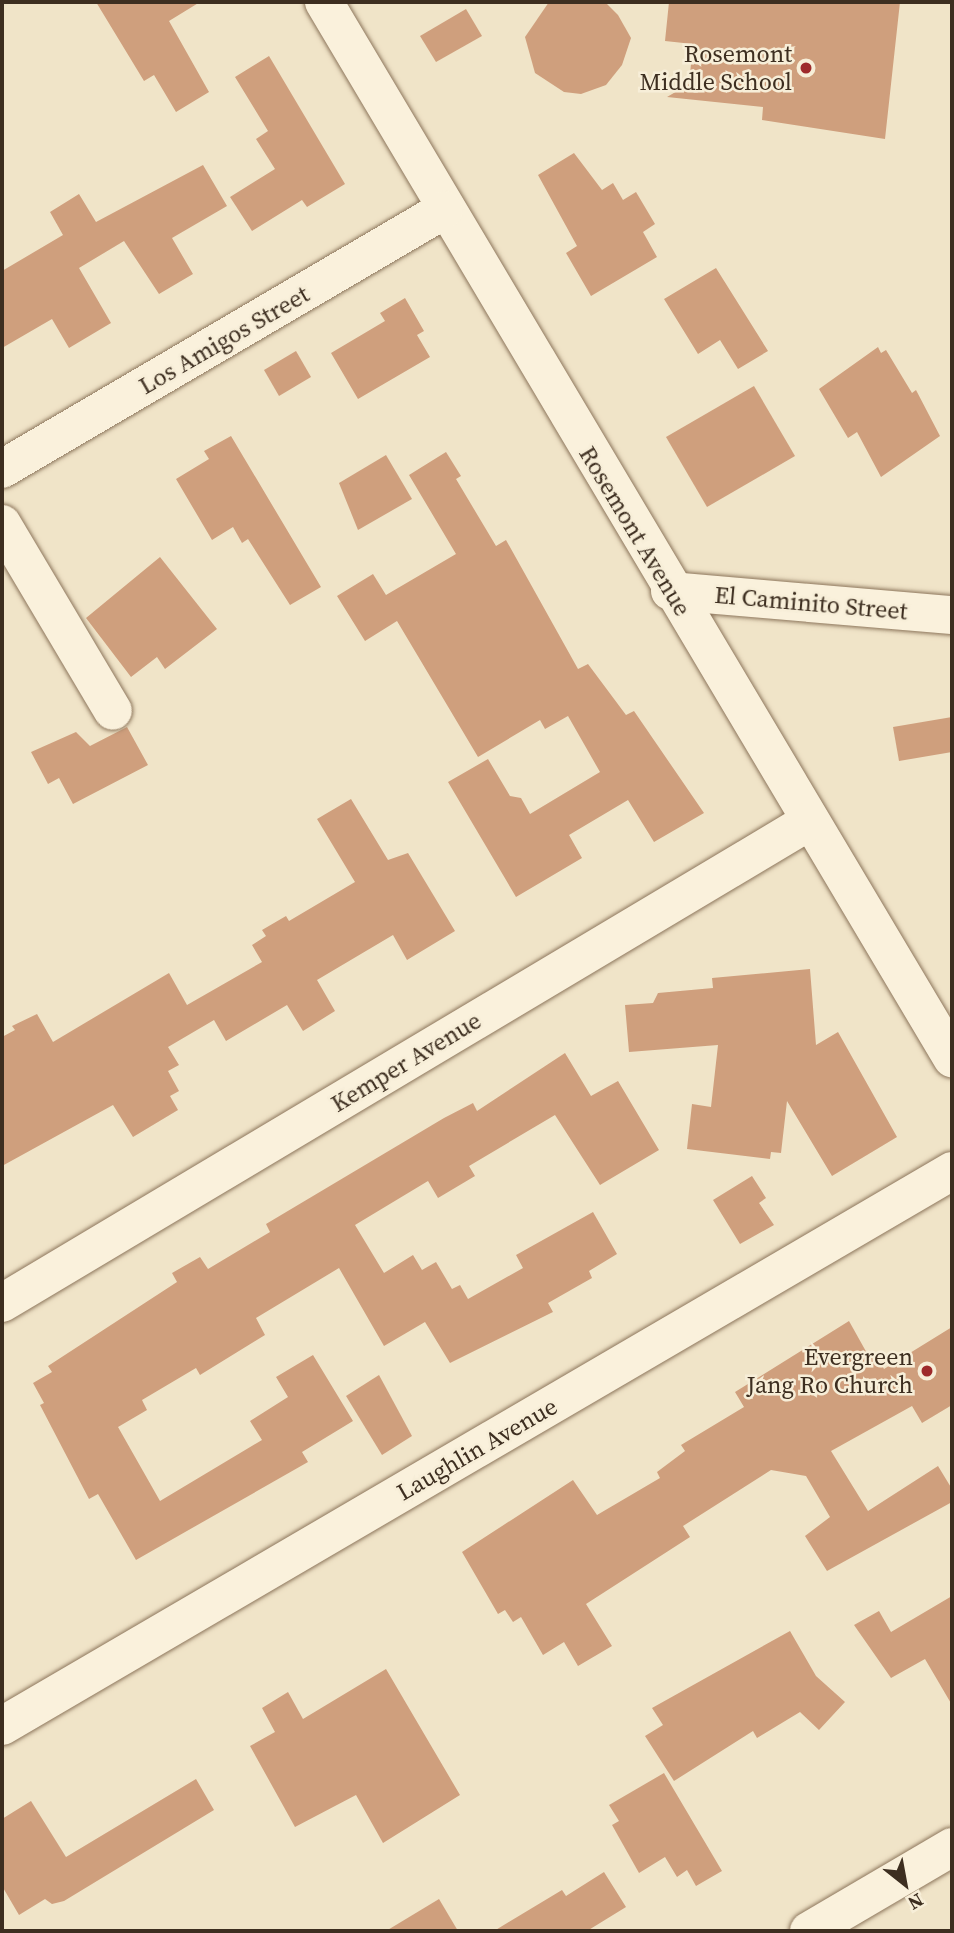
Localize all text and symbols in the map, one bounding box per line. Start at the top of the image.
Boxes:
place label: Rosemont Middle School [640,40,792,96]
marker: Rosemont Middle School [798,60,814,76]
street label: Los Amigos Street [134,280,314,400]
street label: Rosemont Avenue [573,441,697,621]
street label: El Caminito Street [713,580,909,626]
street label: Kemper Avenue [326,1006,486,1118]
place label: Evergreen Jang Ro Church [747,1343,913,1399]
marker: Evergreen Jang Ro Church [919,1363,935,1379]
street label: Laughlin Avenue [392,1391,562,1507]
north arrow [870,1849,940,1919]
text: N [903,1887,928,1917]

